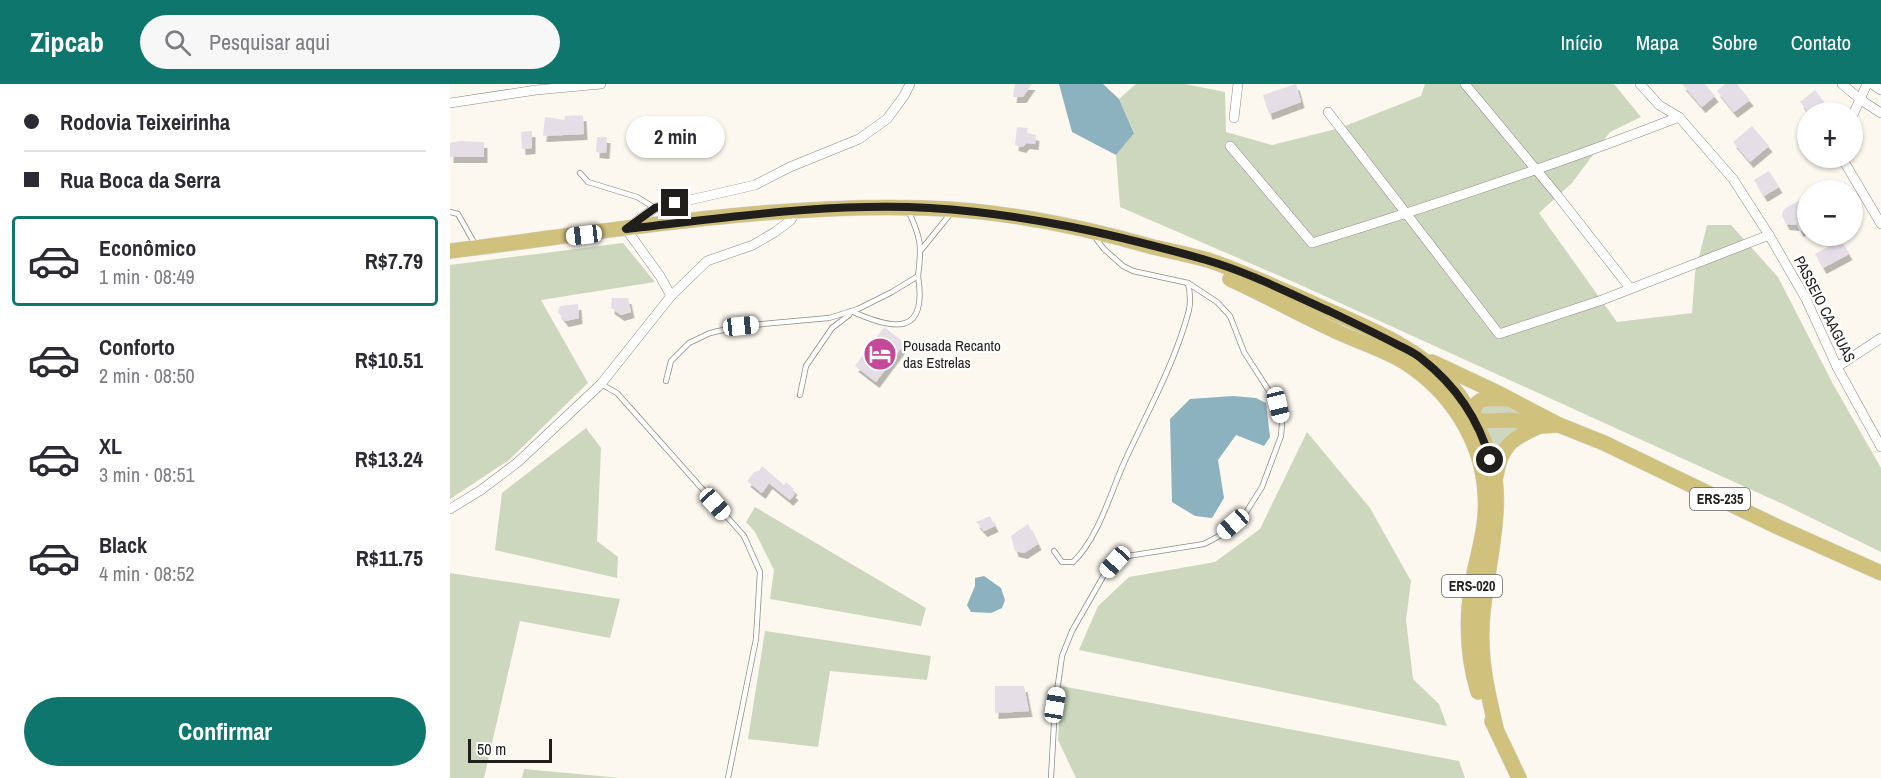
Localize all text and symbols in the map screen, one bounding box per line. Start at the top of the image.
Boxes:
search box [140,15,560,69]
text: Zipcab [30,23,104,61]
icon: search [161,26,194,59]
text: Pesquisar aqui [209,27,330,57]
text: Início [1561,28,1603,57]
text: Mapa [1636,28,1679,57]
text: Sobre [1712,28,1758,57]
text: Contato [1791,28,1851,57]
map controls [1797,102,1863,246]
button: + [1797,102,1863,168]
text: Rodovia Teixeirinha [60,107,230,137]
callout: 2 min [626,116,724,158]
text: 2 min [654,123,697,150]
text: Rua Boca da Serra [60,165,220,195]
button: − [1797,180,1863,246]
route end [661,189,688,216]
car [565,224,603,246]
text: Econômico [99,233,196,263]
icon: car [27,234,81,288]
text: R$7.79 [365,246,423,276]
street label: PASSEIO CAAGUAS [1789,252,1861,366]
text: 1 min · 08:49 [99,263,195,290]
car [722,315,760,337]
text: Conforto [99,332,175,362]
icon: car [27,333,81,387]
place label: Pousada Recanto das Estrelas [903,335,1001,373]
hotel icon: Pousada Recanto das Estrelas [862,336,898,372]
text: R$10.51 [355,345,423,375]
text: 2 min · 08:50 [99,362,195,389]
car [1265,385,1291,425]
text: XL [99,431,122,461]
icon: car [27,432,81,486]
text: R$13.24 [355,444,423,474]
route start [1476,446,1503,473]
text: 3 min · 08:51 [99,461,195,488]
car [696,485,734,523]
road number: ERS-235 [1690,488,1750,510]
car [1214,505,1252,543]
text: Black [99,530,147,560]
icon: car [27,531,81,585]
text: R$11.75 [356,543,423,573]
car [1096,543,1134,581]
text: 4 min · 08:52 [99,560,195,587]
road number: ERS-020 [1442,575,1502,597]
car [1043,686,1067,724]
button: Confirmar [24,697,426,766]
scale bar [468,736,552,764]
text: 50 m [477,738,506,760]

